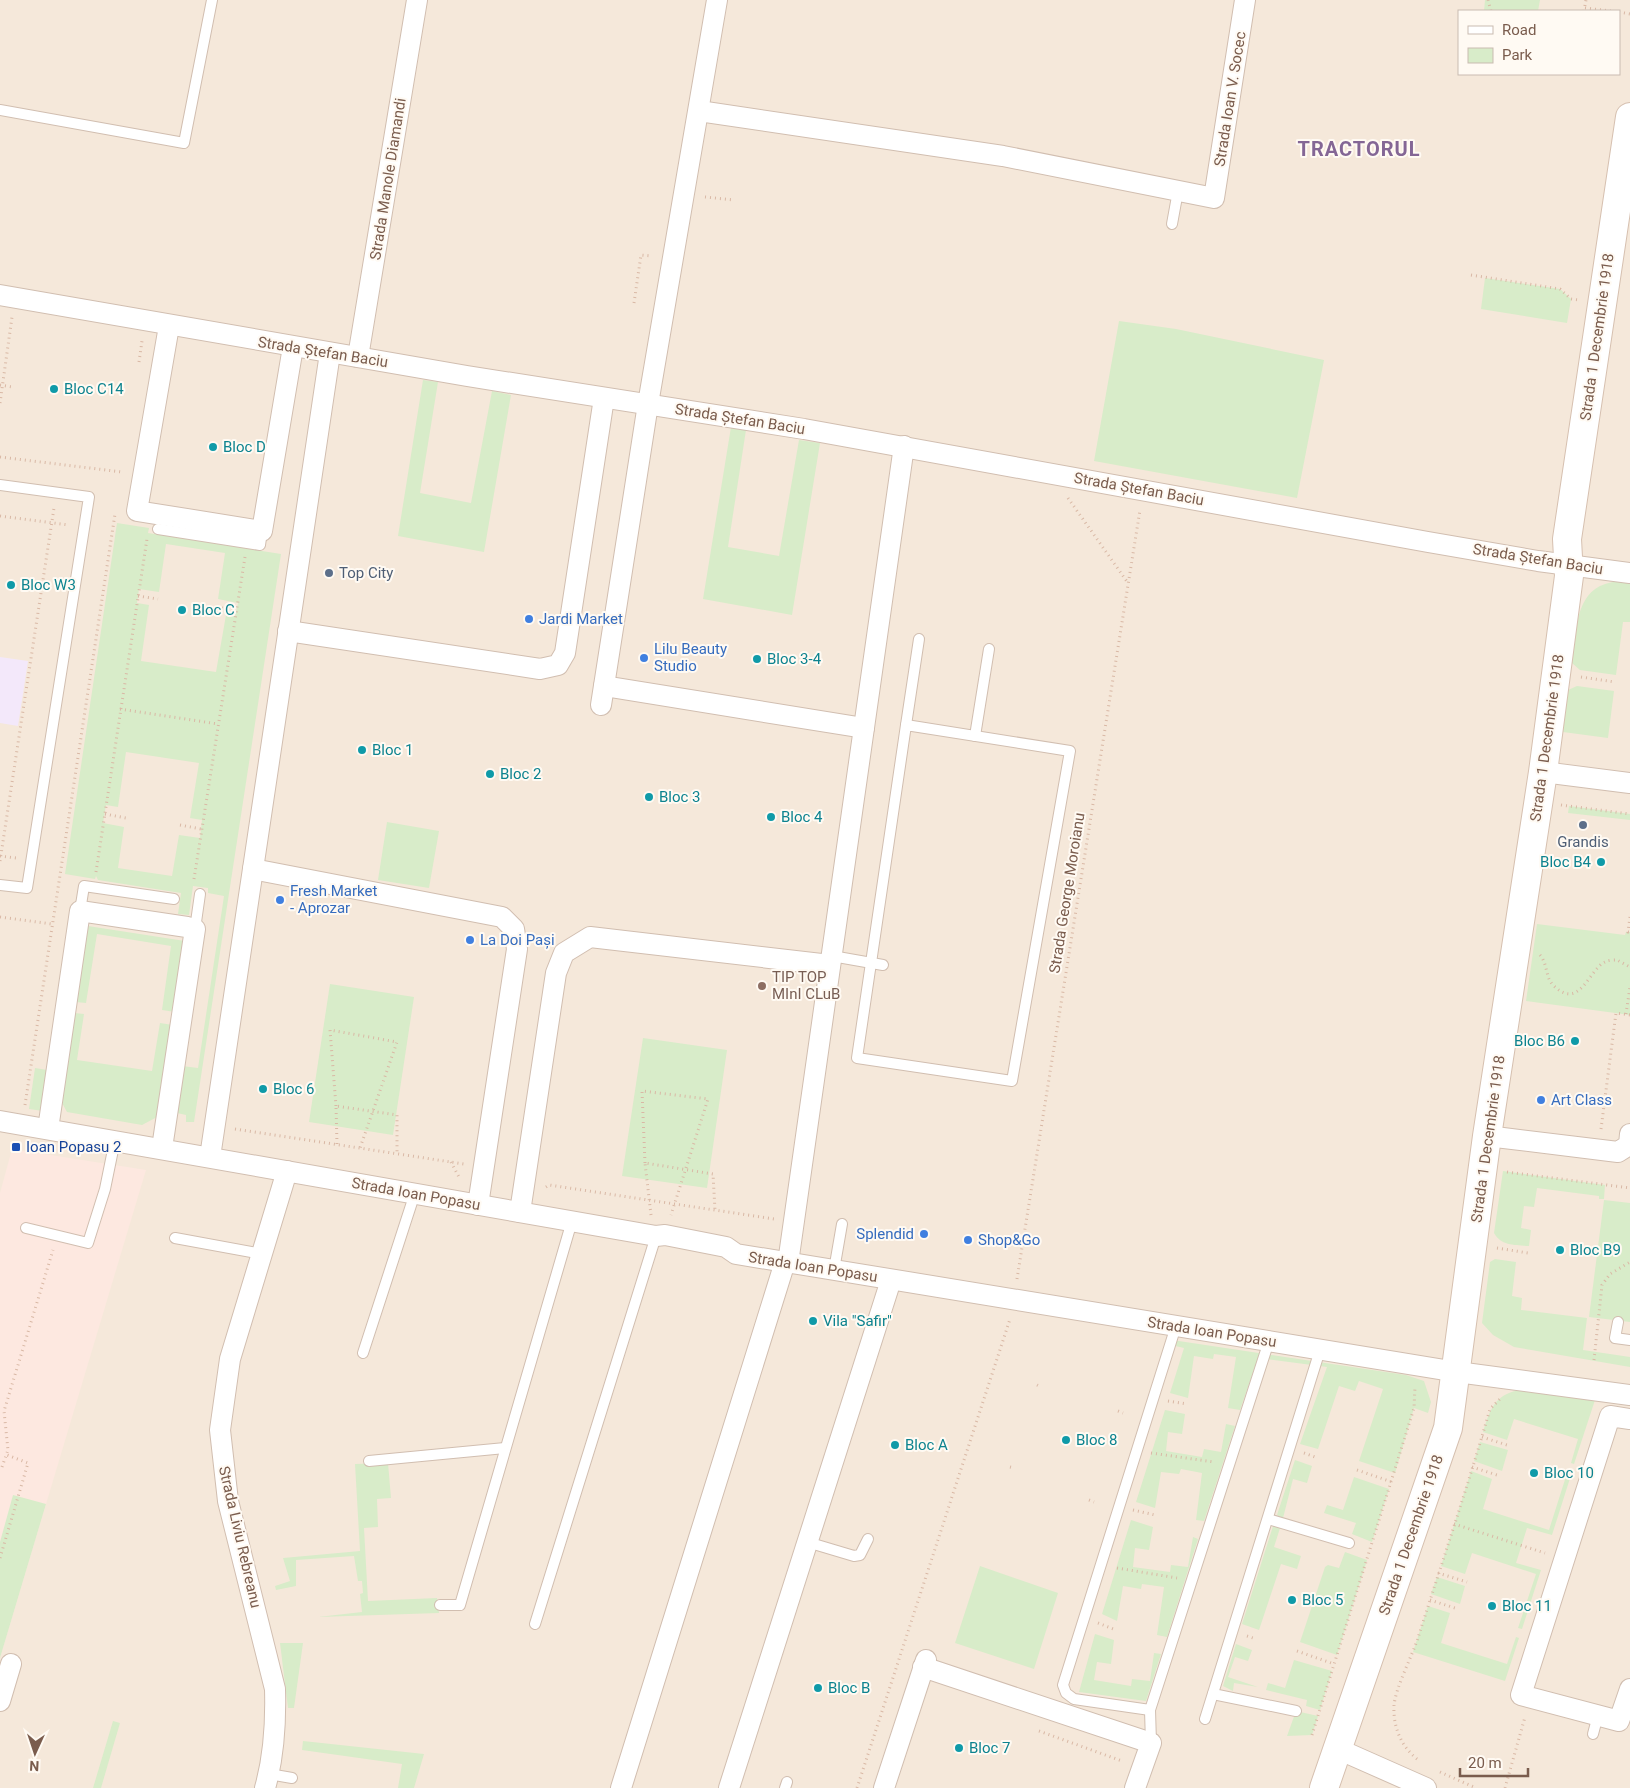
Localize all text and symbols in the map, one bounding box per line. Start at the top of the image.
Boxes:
legend [1458,10,1620,75]
text: Road [1502,21,1536,39]
street label: Strada Ioan V. Socec [1210,30,1250,168]
text: Park [1502,46,1533,64]
street label: Strada Manole Diamandi [366,97,410,261]
district label: TRACTORUL [1298,137,1421,161]
street label: Strada 1 Decembrie 1918 [1576,252,1618,422]
street label: Strada Ștefan Baciu [257,333,389,371]
place label: Bloc C14 [64,380,124,398]
marker: Bloc C14 [48,383,60,395]
street label: Strada Ștefan Baciu [674,400,806,438]
place label: Bloc D [223,438,266,456]
marker: Bloc D [207,441,219,453]
street label: Strada Ștefan Baciu [1073,469,1205,509]
street label: Strada Ștefan Baciu [1472,540,1604,578]
place label: Top City [339,564,393,582]
marker: Top City [323,567,335,579]
place label: Bloc W3 [21,576,76,594]
marker: Bloc W3 [5,579,17,591]
place label: Bloc C [192,601,235,619]
marker: Bloc C [176,604,188,616]
place label: Jardi Market [539,610,623,628]
marker: Jardi Market [523,613,535,625]
place label: Lilu Beauty Studio [654,640,727,675]
place label: Bloc 3-4 [767,650,822,668]
marker: Lilu Beauty Studio [638,652,650,664]
marker: Bloc 3-4 [751,653,763,665]
street label: Strada 1 Decembrie 1918 [1526,653,1568,823]
place label: Bloc 1 [372,741,414,759]
marker: Bloc 1 [356,744,368,756]
place label: Bloc 2 [500,765,542,783]
marker: Bloc 2 [484,768,496,780]
place label: Bloc 3 [659,788,701,806]
marker: Bloc 3 [643,791,655,803]
place label: Bloc 4 [781,808,823,826]
marker: Bloc 4 [765,811,777,823]
street label: Strada George Moroianu [1045,811,1089,975]
marker: Grandis [1577,819,1589,831]
place label: Grandis [1557,833,1609,851]
place label: Bloc B4 [1540,853,1592,871]
marker: Bloc B4 [1595,856,1607,868]
place label: Fresh Market - Aprozar [290,882,377,917]
marker: Fresh Market - Aprozar [274,894,286,906]
place label: La Doi Pași [480,931,555,949]
marker: La Doi Pași [464,934,476,946]
place label: TIP TOP MInI CLuB [772,968,840,1003]
marker: TIP TOP MInI CLuB [756,980,768,992]
place label: Bloc B6 [1514,1032,1565,1050]
marker: Bloc B6 [1569,1035,1581,1047]
street label: Strada 1 Decembrie 1918 [1467,1054,1509,1224]
place label: Bloc 6 [273,1080,315,1098]
marker: Bloc 6 [257,1083,269,1095]
place label: Art Class [1551,1091,1612,1109]
marker: Art Class [1535,1094,1547,1106]
place label: Ioan Popasu 2 [26,1138,121,1156]
marker: Ioan Popasu 2 [10,1141,22,1153]
street label: Strada Ioan Popasu [350,1174,482,1214]
place label: Splendid [856,1225,914,1243]
marker: Splendid [918,1228,930,1240]
place label: Shop&Go [978,1231,1040,1249]
marker: Shop&Go [962,1234,974,1246]
place label: Bloc B9 [1570,1241,1621,1259]
marker: Bloc B9 [1554,1244,1566,1256]
street label: Strada Ioan Popasu [747,1248,879,1286]
place label: Vila "Safir" [823,1312,892,1330]
street label: Strada Ioan Popasu [1146,1313,1278,1351]
marker: Vila "Safir" [807,1315,819,1327]
place label: Bloc 8 [1076,1431,1118,1449]
marker: Bloc 8 [1060,1434,1072,1446]
place label: Bloc A [905,1436,948,1454]
marker: Bloc A [889,1439,901,1451]
street label: Strada 1 Decembrie 1918 [1375,1452,1447,1618]
street label: Strada Liviu Rebreanu [215,1464,265,1610]
place label: Bloc 10 [1544,1464,1594,1482]
marker: Bloc 10 [1528,1467,1540,1479]
place label: Bloc 5 [1302,1591,1344,1609]
marker: Bloc 5 [1286,1594,1298,1606]
place label: Bloc 11 [1502,1597,1552,1615]
marker: Bloc 11 [1486,1600,1498,1612]
place label: Bloc B [828,1679,870,1697]
marker: Bloc B [812,1682,824,1694]
north arrow [10,1728,60,1778]
place label: Bloc 7 [969,1739,1011,1757]
marker: Bloc 7 [953,1742,965,1754]
scale bar [1460,1746,1528,1778]
text: 20 m [1468,1754,1502,1772]
text: N [29,1758,40,1774]

